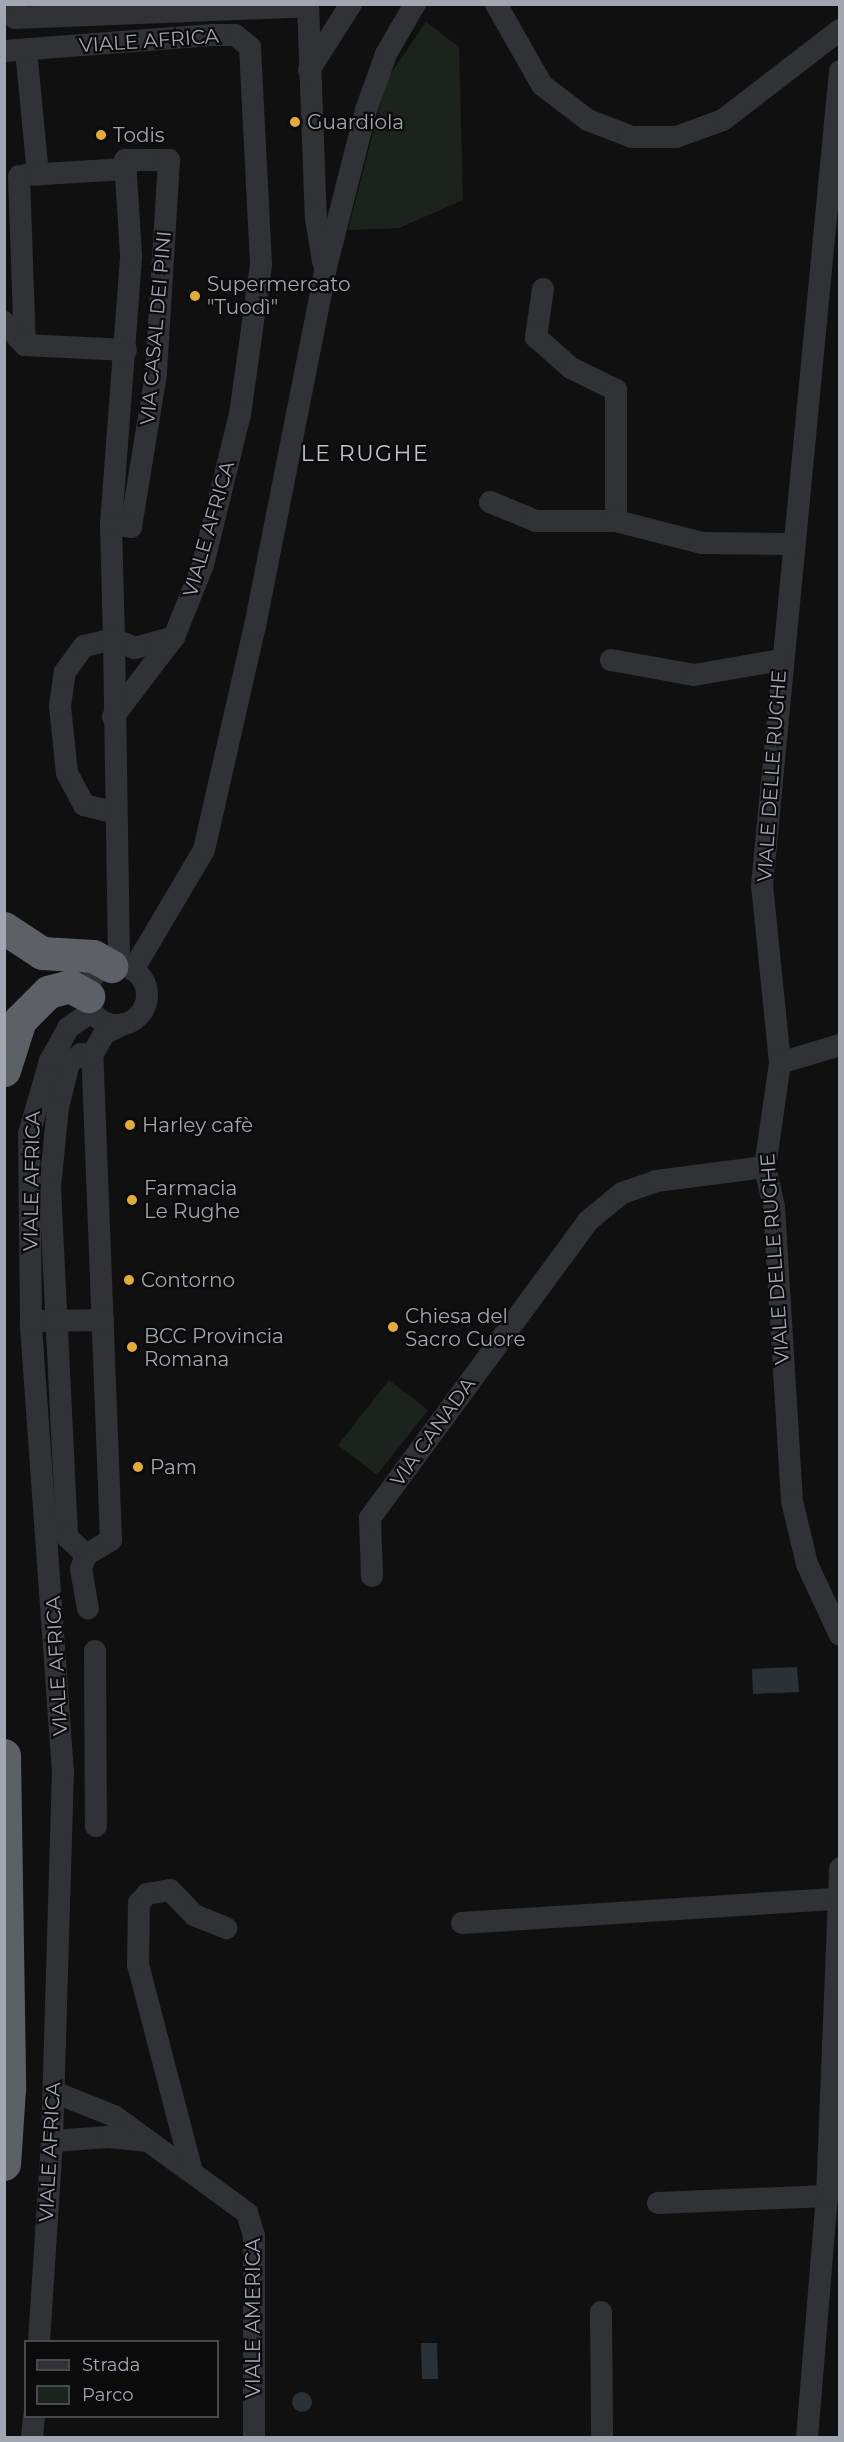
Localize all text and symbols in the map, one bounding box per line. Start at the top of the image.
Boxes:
street label: VIALE AFRICA [78,24,220,58]
place label: Guardiola [307,110,404,134]
marker: Guardiola [288,115,302,129]
place label: Todis [113,123,165,147]
marker: Todis [94,128,108,142]
street label: VIA CASAL DEI PINI [136,230,176,426]
place label: Supermercato "Tuodì" [207,272,351,319]
marker: Supermercato "Tuodì" [188,289,202,303]
district label: LE RUGHE [301,441,429,467]
street label: VIALE AFRICA [178,458,240,600]
street label: VIALE DELLE RUGHE [753,669,791,883]
street label: VIALE AFRICA [19,1111,45,1251]
place label: Harley cafè [142,1113,253,1137]
marker: Harley cafè [123,1118,137,1132]
street label: VIALE DELLE RUGHE [756,1152,794,1366]
place label: Farmacia Le Rughe [144,1176,240,1223]
marker: Farmacia Le Rughe [125,1193,139,1207]
place label: Contorno [141,1268,235,1292]
marker: Contorno [122,1273,136,1287]
place label: Chiesa del Sacro Cuore [405,1304,526,1351]
marker: Chiesa del Sacro Cuore [386,1320,400,1334]
place label: BCC Provincia Romana [144,1324,284,1371]
marker: BCC Provincia Romana [125,1340,139,1354]
street label: VIA CANADA [385,1373,481,1491]
place label: Pam [150,1455,197,1479]
marker: Pam [131,1460,145,1474]
street label: VIALE AFRICA [41,1595,73,1737]
street label: VIALE AFRICA [34,2081,66,2223]
street label: VIALE AMERICA [241,2238,265,2398]
legend [24,2340,219,2418]
text: Strada [82,2354,140,2376]
text: Parco [82,2384,134,2406]

